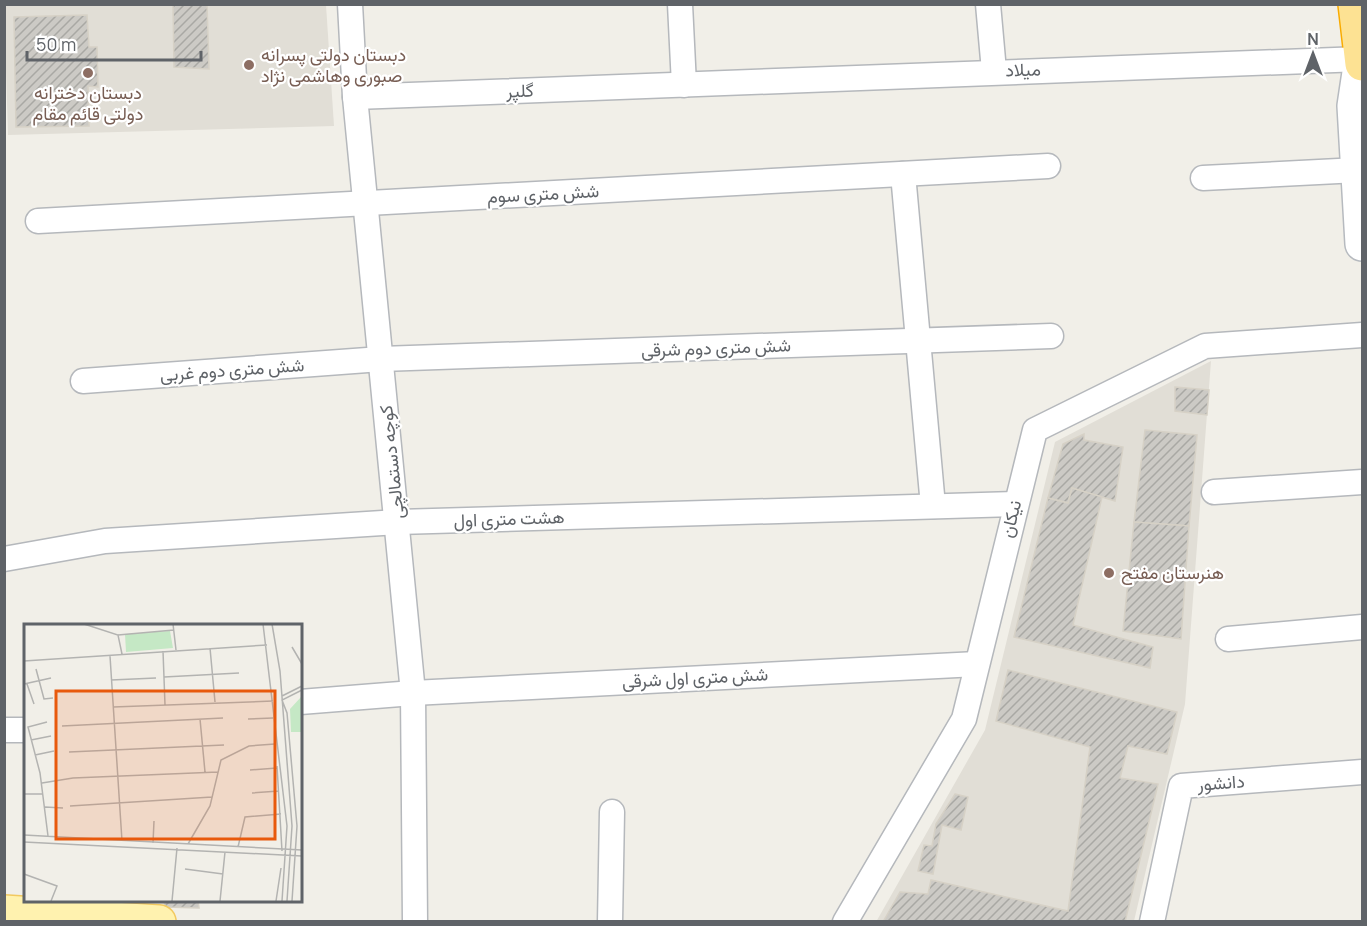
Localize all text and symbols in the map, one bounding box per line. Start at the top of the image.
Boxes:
scale bar [27,24,201,62]
north arrow [1283,24,1343,84]
text: N [1307,28,1319,50]
text: 50 m [36,32,76,56]
place label: دبستان دولتی پسرانه صبوری وهاشمی نژاد [261,42,406,87]
street label: میلاد [1005,56,1041,82]
marker: دبستان دولتی پسرانه صبوری وهاشمی نژاد [242,58,256,72]
marker: دبستان دخترانه دولتی قائم مقام [81,66,95,80]
street label: گلپر [505,78,534,104]
place label: دبستان دخترانه دولتی قائم مقام [33,80,143,126]
street label: شش متری سوم [486,178,600,209]
street label: شش متری دوم شرقی [641,332,791,363]
street label: شش متری دوم غربی [159,352,305,387]
street label: کوچه دستمالچی [373,404,410,520]
street label: نیکان [994,498,1026,540]
street label: هشت متری اول [453,504,565,532]
place label: هنرستان مفتح [1121,560,1224,585]
marker: هنرستان مفتح [1102,566,1116,580]
inset map [24,624,302,902]
street label: شش متری اول شرقی [621,661,769,693]
street label: دانشور [1196,768,1245,796]

